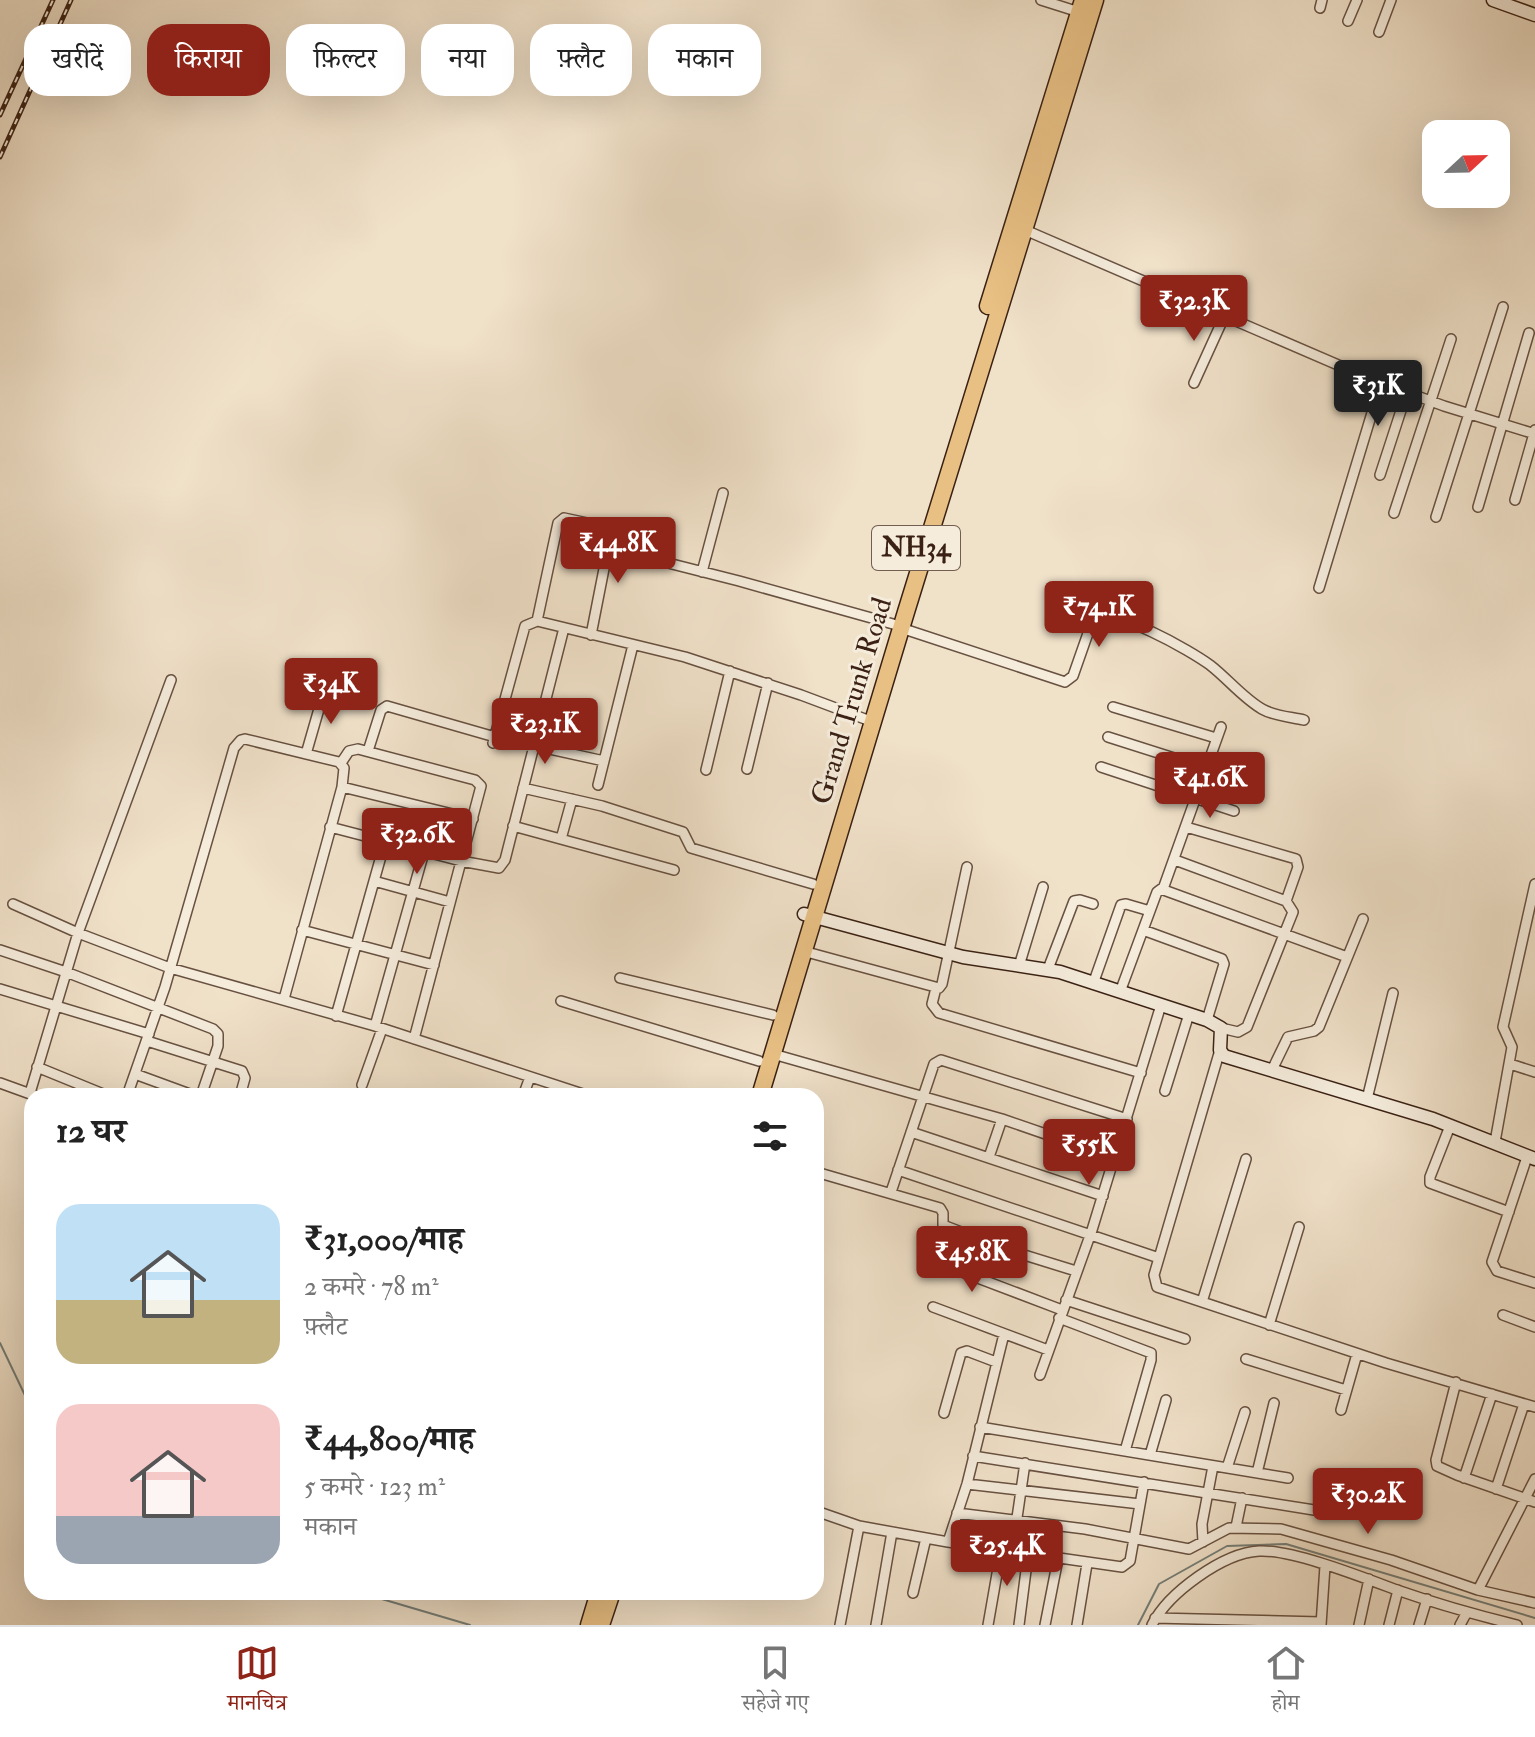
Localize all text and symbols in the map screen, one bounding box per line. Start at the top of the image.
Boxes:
chip: खरीदें [24,24,131,96]
chip: किराया [147,24,270,96]
chip: फ़िल्टर [286,24,405,96]
chip: नया [421,24,514,96]
chip: फ़्लैट [530,24,632,96]
chip: मकान [648,24,761,96]
north arrow [1422,120,1510,208]
map controls [1422,120,1510,208]
pin: ₹32.3K [1129,275,1259,343]
text: ₹32.3K [1158,285,1230,317]
pin: ₹31K [1331,360,1425,428]
text: ₹31K [1352,370,1404,402]
pin: ₹44.8K [553,517,683,585]
road number: NH34 [872,526,960,570]
text: ₹44.8K [579,527,657,559]
pin: ₹74.1K [1034,581,1164,649]
text: ₹74.1K [1063,591,1136,623]
street label: Grand Trunk Road [804,593,900,809]
pin: ₹34K [284,658,378,726]
text: ₹34K [303,668,359,700]
pin: ₹23.1K [480,698,610,766]
text: ₹23.1K [510,708,580,740]
pin: ₹41.6K [1145,752,1275,820]
text: ₹41.6K [1173,762,1247,794]
pin: ₹32.6K [352,808,482,876]
text: ₹32.6K [380,818,454,850]
text: 12 घर [56,1110,126,1153]
icon: filters [748,1114,792,1158]
pin: ₹55K [1042,1119,1136,1187]
text: ₹55K [1061,1129,1117,1161]
text: ₹31,000/माह [304,1218,464,1261]
pin: ₹45.8K [907,1226,1037,1294]
icon: home [120,1236,216,1332]
text: ₹45.8K [934,1236,1010,1268]
text: 2 कमरे · 78 m² [304,1271,438,1303]
text: फ़्लैट [304,1311,347,1343]
text: ₹44,800/माह [304,1418,474,1461]
icon: home [120,1436,216,1532]
pin: ₹30.2K [1303,1468,1433,1536]
text: 5 कमरे · 123 m² [304,1471,445,1503]
text: ₹30.2K [1331,1478,1405,1510]
text: मकान [304,1511,357,1543]
pin: ₹25.4K [942,1520,1072,1588]
text: ₹25.4K [969,1530,1045,1562]
tab: मानचित्र [227,1641,287,1724]
tab: सहेजे गए [742,1641,809,1724]
tab: होम [1264,1641,1308,1724]

